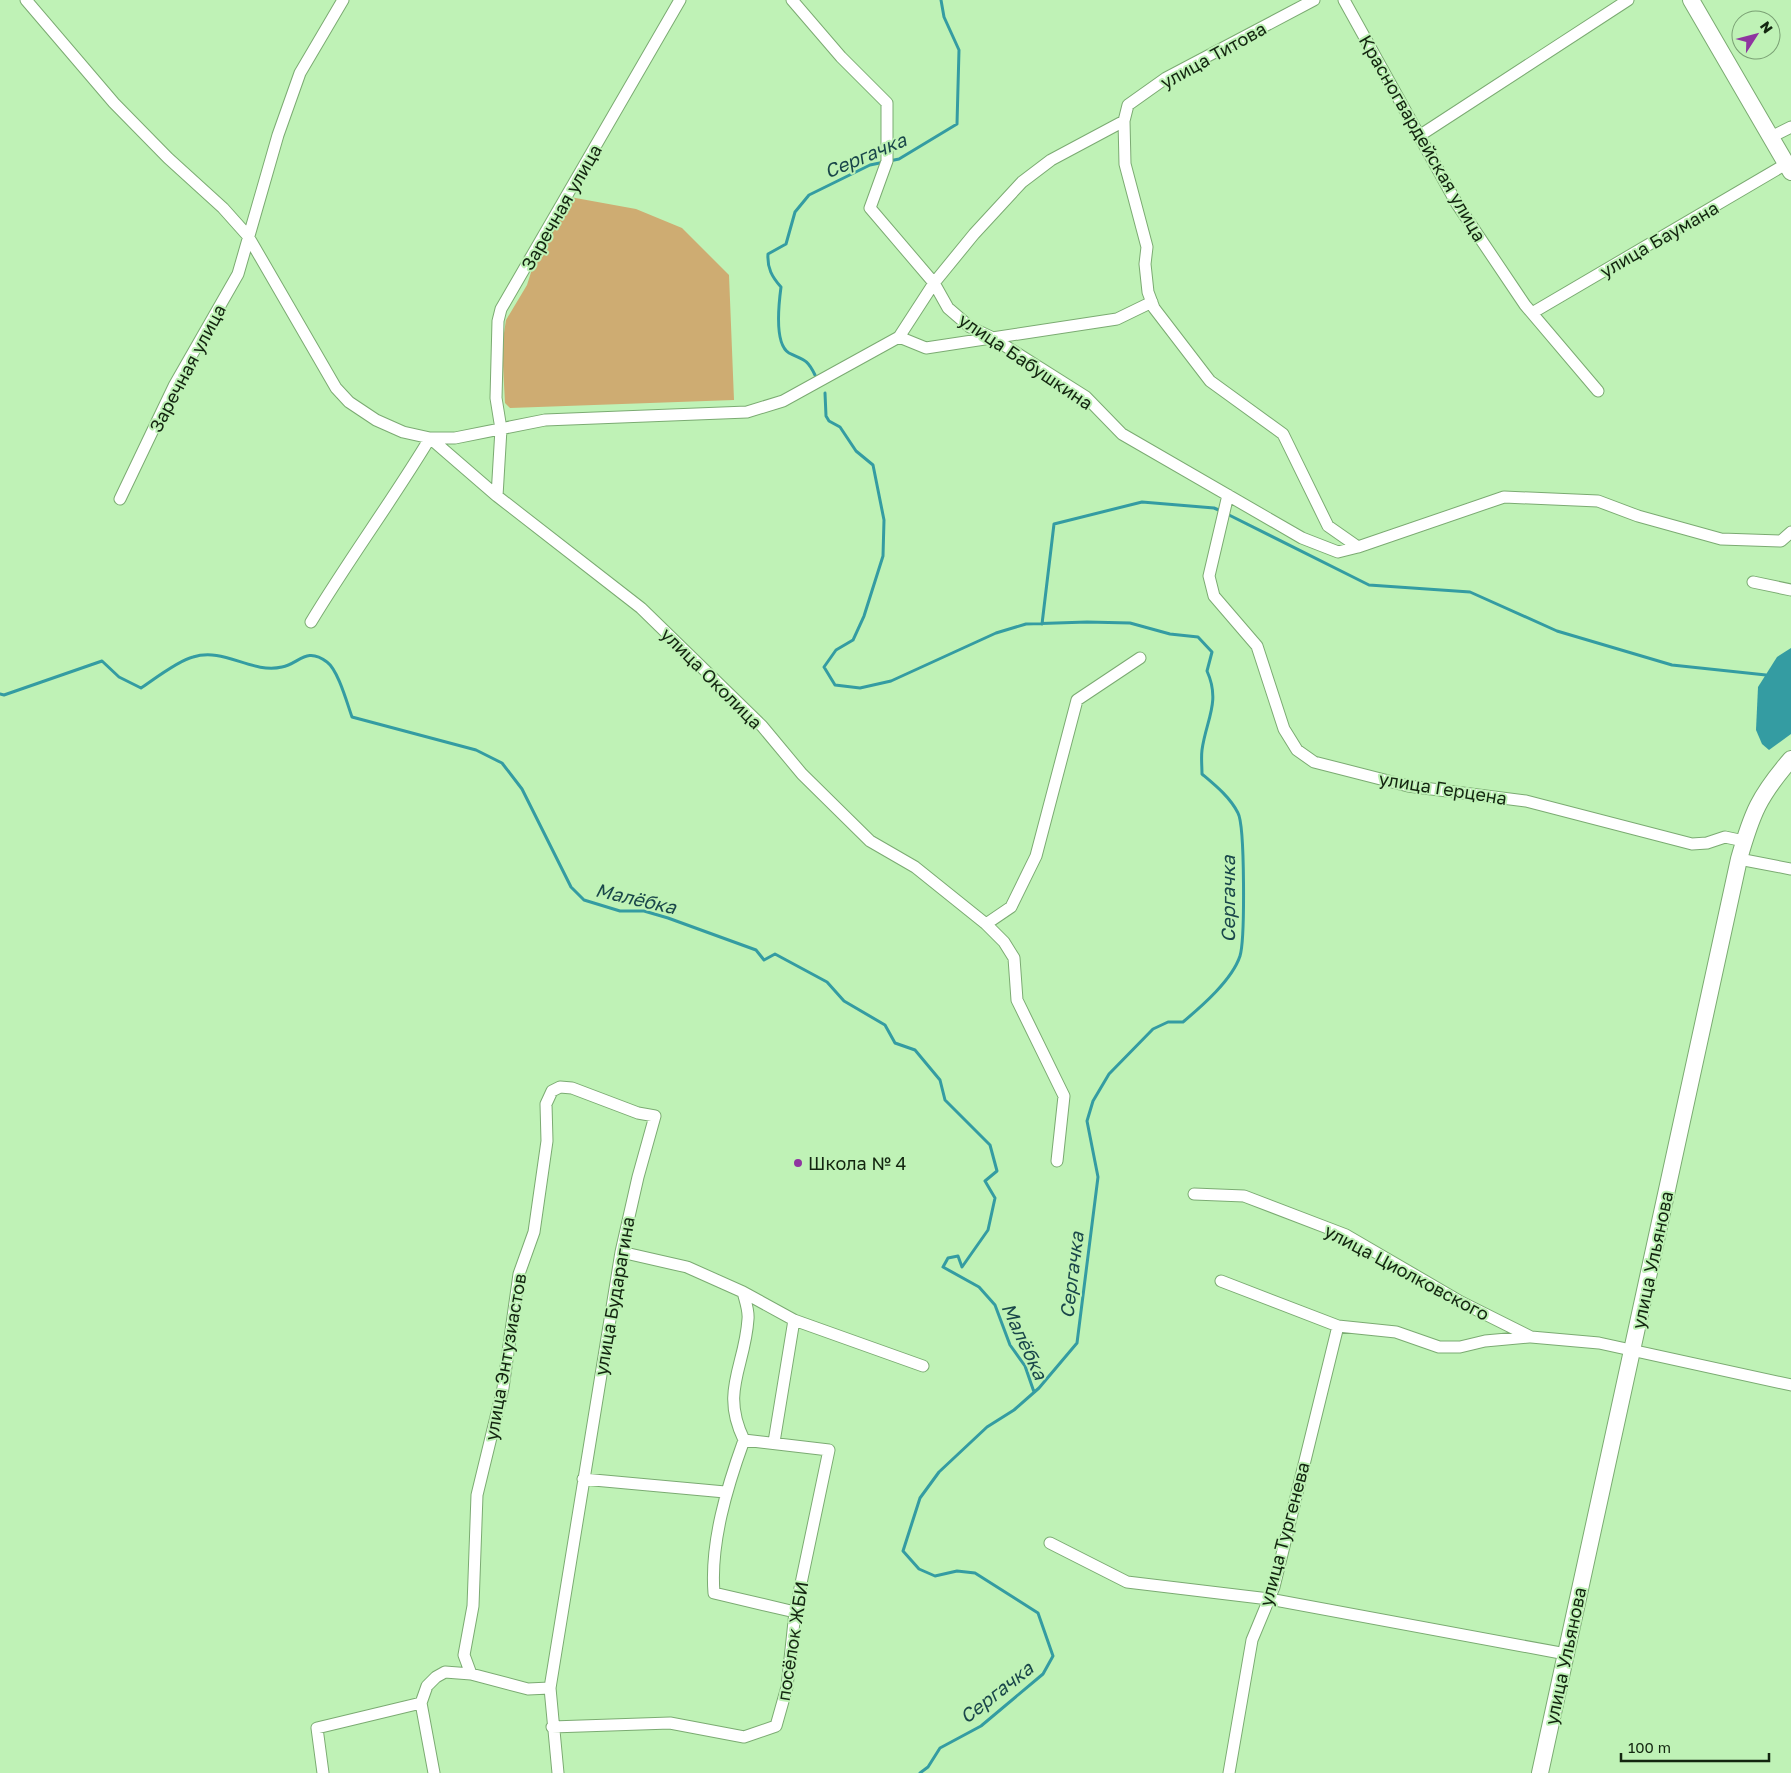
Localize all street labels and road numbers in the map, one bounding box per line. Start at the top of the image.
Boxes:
street label: улица Титова [1156,17,1270,93]
street label: Красногвардейская улица [1355,31,1491,245]
street label: Заречная улица [516,140,606,274]
street label: улица Баумана [1596,196,1722,282]
street label: Заречная улица [144,300,230,436]
street label: улица Бабушкина [955,308,1097,414]
street label: улица Околица [657,623,767,733]
street label: улица Герцена [1377,767,1509,809]
street label: улица Ульянова [1627,1189,1677,1331]
street label: улица Бударагина [589,1215,639,1377]
street label: улица Циолковского [1321,1219,1493,1325]
street label: улица Энтузиастов [479,1272,531,1442]
street label: улица Тургенева [1254,1459,1314,1609]
street label: посёлок ЖБИ [772,1580,812,1702]
street label: улица Ульянова [1540,1585,1590,1727]

